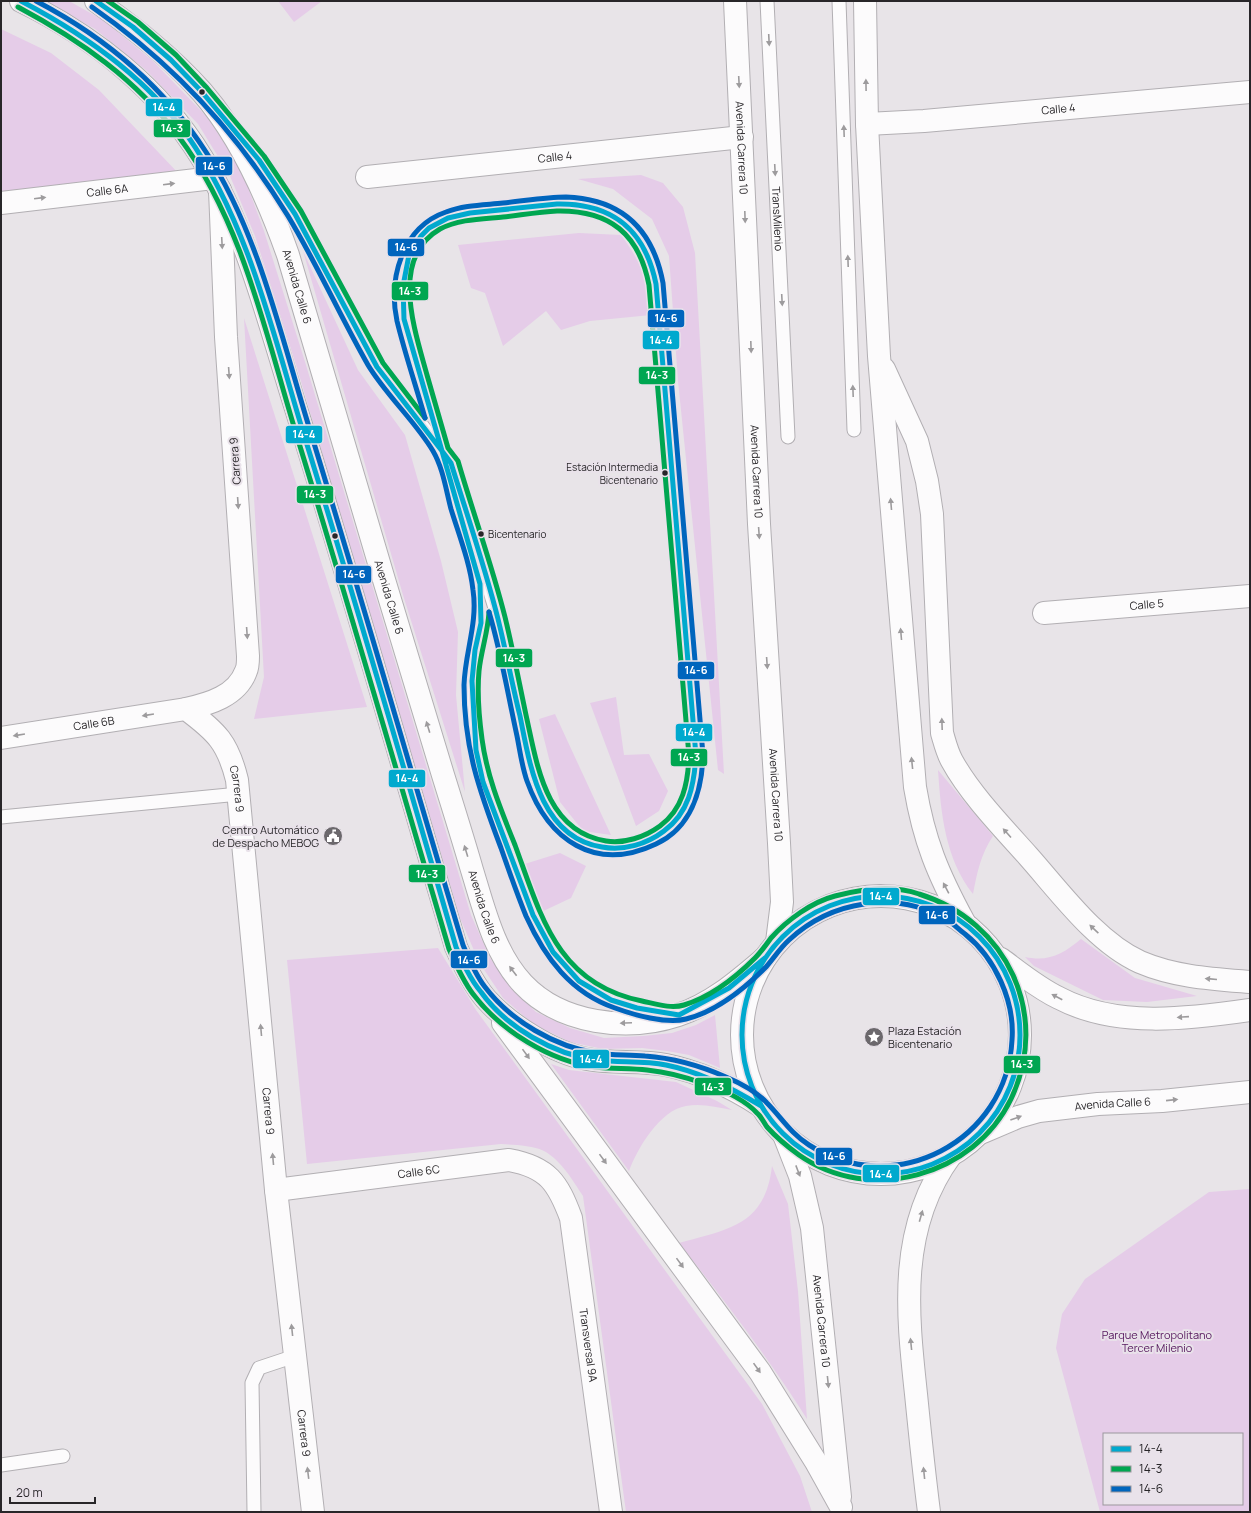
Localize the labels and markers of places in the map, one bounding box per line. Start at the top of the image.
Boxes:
unlabelled marker [197,87,207,97]
place label: Estación Intermedia Bicentenario [566,460,658,487]
marker: Estación Intermedia Bicentenario [660,468,670,478]
place label: Bicentenario [488,527,546,541]
marker: Bicentenario [476,529,486,539]
unlabelled marker [330,531,340,541]
place label: Centro Automático de Despacho MEBOG [212,822,319,850]
public building icon: Centro Automático de Despacho MEBOG [322,825,344,847]
place label: Plaza Estación Bicentenario [888,1023,961,1051]
place icon: Plaza Estación Bicentenario [863,1026,885,1048]

